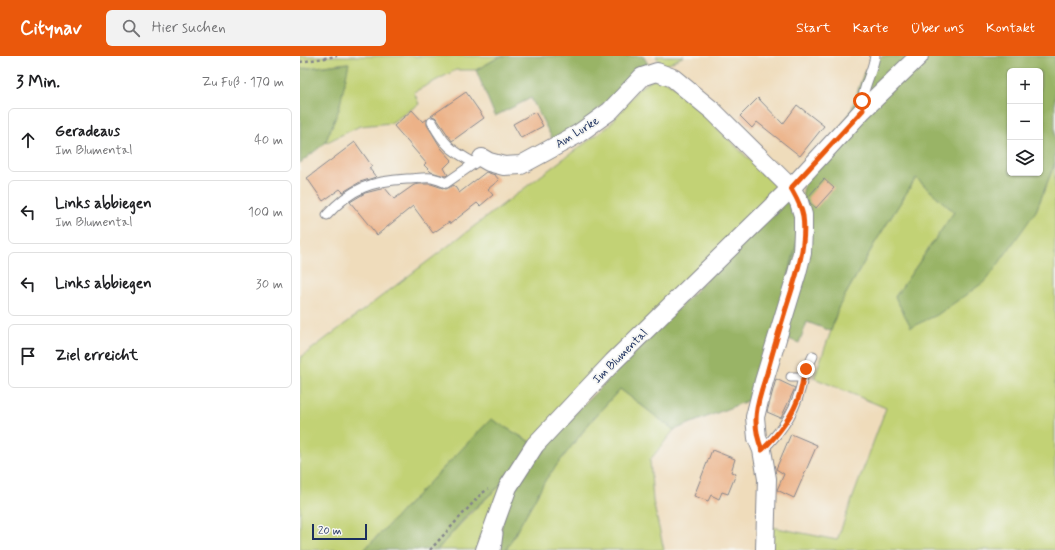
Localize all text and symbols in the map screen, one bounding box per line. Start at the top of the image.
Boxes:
search box [106,10,386,46]
text: Citynav [20,16,82,41]
icon: search [120,17,142,39]
text: Hier suchen [152,18,226,38]
text: Start [796,19,831,37]
text: Karte [853,19,888,37]
text: Über uns [910,19,964,37]
text: Kontakt [986,19,1035,37]
map controls [1007,68,1043,176]
button: + [1007,68,1043,104]
text: 3 Min. [16,71,60,93]
text: Zu Fuß · 170 m [202,74,284,91]
route start [853,92,871,110]
button: − [1007,104,1043,140]
street label: Am Lurke [553,113,603,153]
text: Geradeaus [55,122,120,142]
icon: ahead [17,129,39,151]
text: 40 m [254,132,283,149]
button: layers [1007,140,1043,176]
text: Im Blumental [55,142,132,159]
text: Links abbiegen [55,194,152,214]
icon: left [17,201,39,223]
text: 100 m [248,204,283,221]
text: Im Blumental [55,214,132,231]
icon: left [17,273,39,295]
text: Links abbiegen [55,274,152,294]
text: 30 m [256,276,283,293]
street label: Im Blumental [590,326,652,388]
icon: arrive [17,345,39,367]
text: Ziel erreicht [55,346,138,366]
route end [797,360,815,378]
scale bar [312,522,367,541]
text: 20 m [318,524,341,538]

